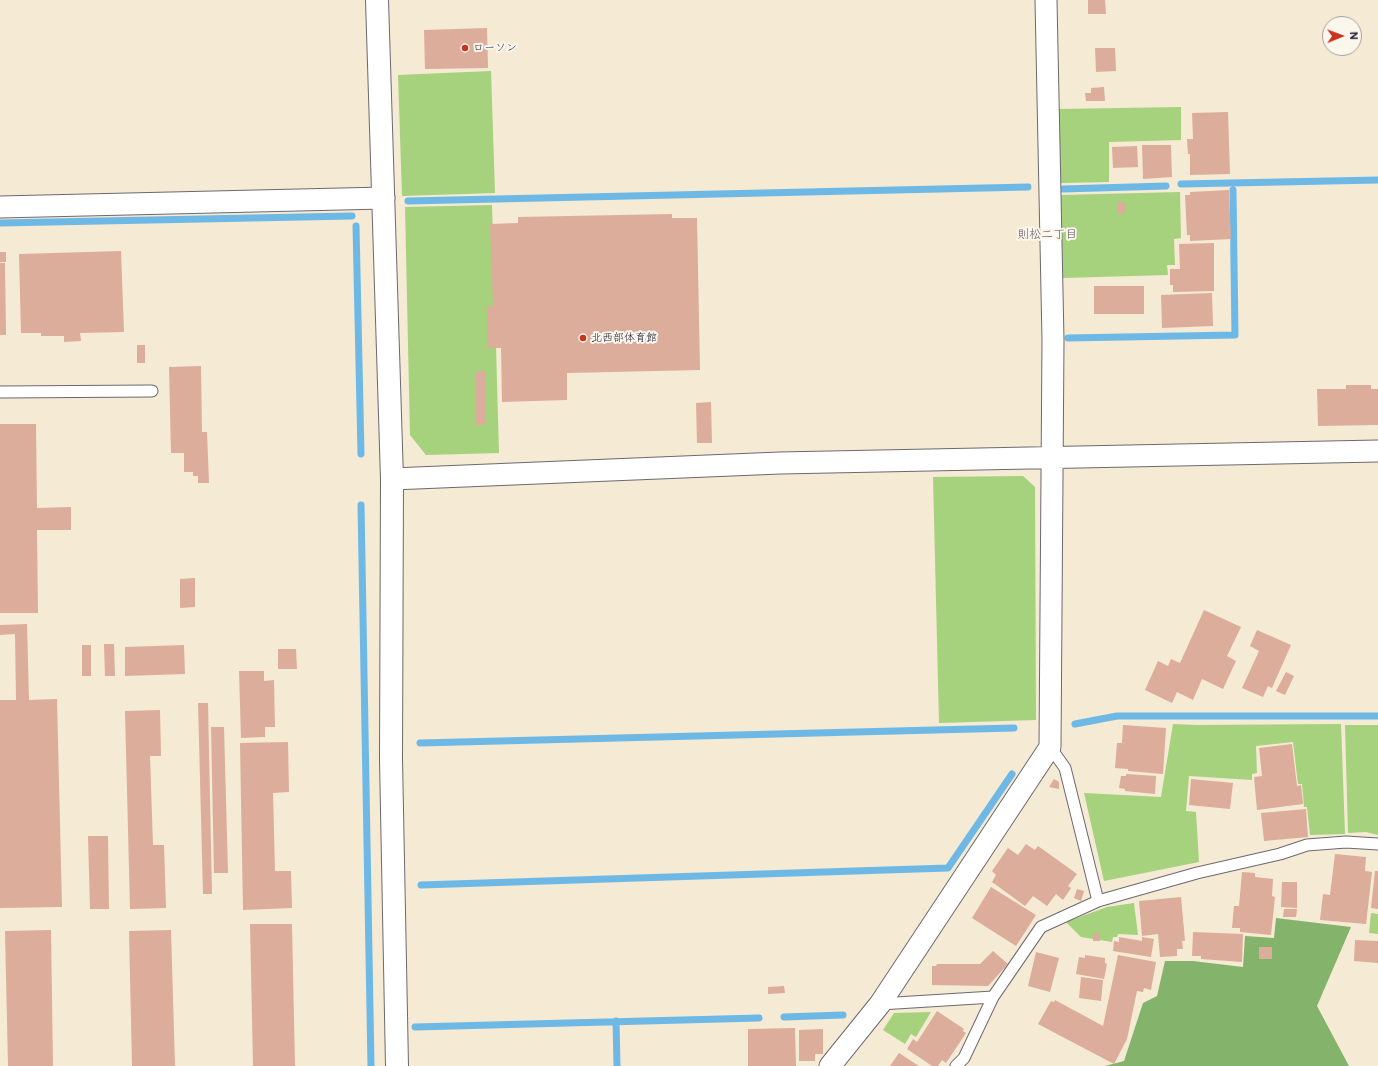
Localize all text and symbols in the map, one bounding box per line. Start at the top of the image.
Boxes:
north arrow [1322,16,1362,56]
text: N [1347,32,1360,40]
place label: ローソン [473,41,517,55]
marker: ローソン [460,43,470,53]
district label: 則松二丁目 [1017,228,1077,242]
place label: 北西部体育館 [591,331,657,345]
marker: 北西部体育館 [578,333,588,343]

